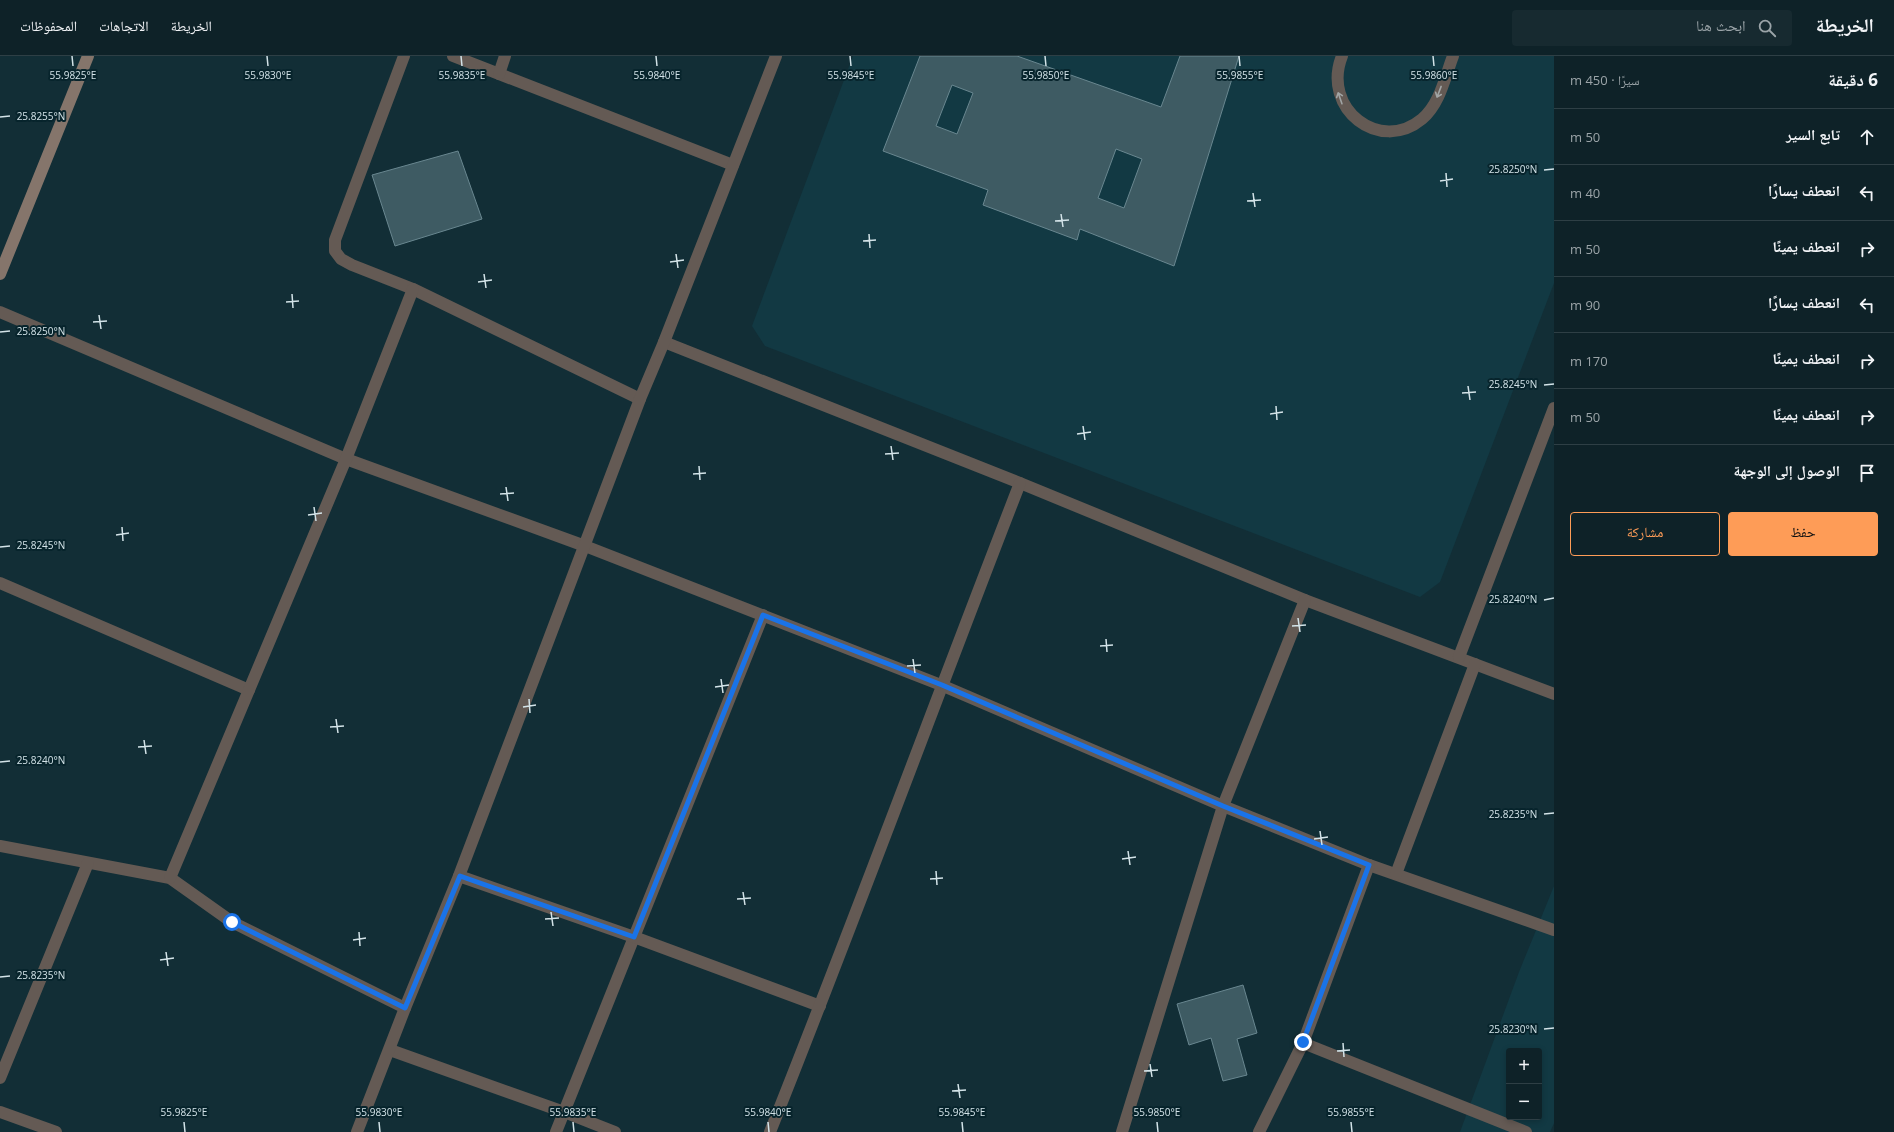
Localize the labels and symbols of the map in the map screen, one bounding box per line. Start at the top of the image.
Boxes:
text: 55.9825°E [50,68,96,82]
text: 55.9830°E [245,68,291,82]
text: 55.9835°E [439,68,485,82]
text: 55.9840°E [634,68,680,82]
text: 55.9845°E [828,68,874,82]
text: 55.9850°E [1023,68,1069,82]
text: 55.9855°E [1217,68,1263,82]
text: 55.9860°E [1411,68,1457,82]
one-way arrow [1434,86,1442,98]
one-way arrow [1336,92,1344,104]
text: 25.8255°N [17,109,65,123]
text: 25.8250°N [1489,162,1537,176]
text: 25.8250°N [17,324,65,338]
text: 25.8245°N [1489,377,1537,391]
text: 25.8245°N [17,538,65,552]
text: 25.8240°N [1489,592,1537,606]
text: 25.8240°N [17,753,65,767]
text: 25.8235°N [1489,807,1537,821]
route start [223,913,241,931]
text: 25.8235°N [17,968,65,982]
text: 25.8230°N [1489,1022,1537,1036]
route end [1294,1033,1312,1051]
text: 55.9825°E [161,1105,207,1119]
text: 55.9830°E [356,1105,402,1119]
text: 55.9835°E [550,1105,596,1119]
text: 55.9840°E [745,1105,791,1119]
text: 55.9845°E [939,1105,985,1119]
text: 55.9850°E [1134,1105,1180,1119]
text: 55.9855°E [1328,1105,1374,1119]

